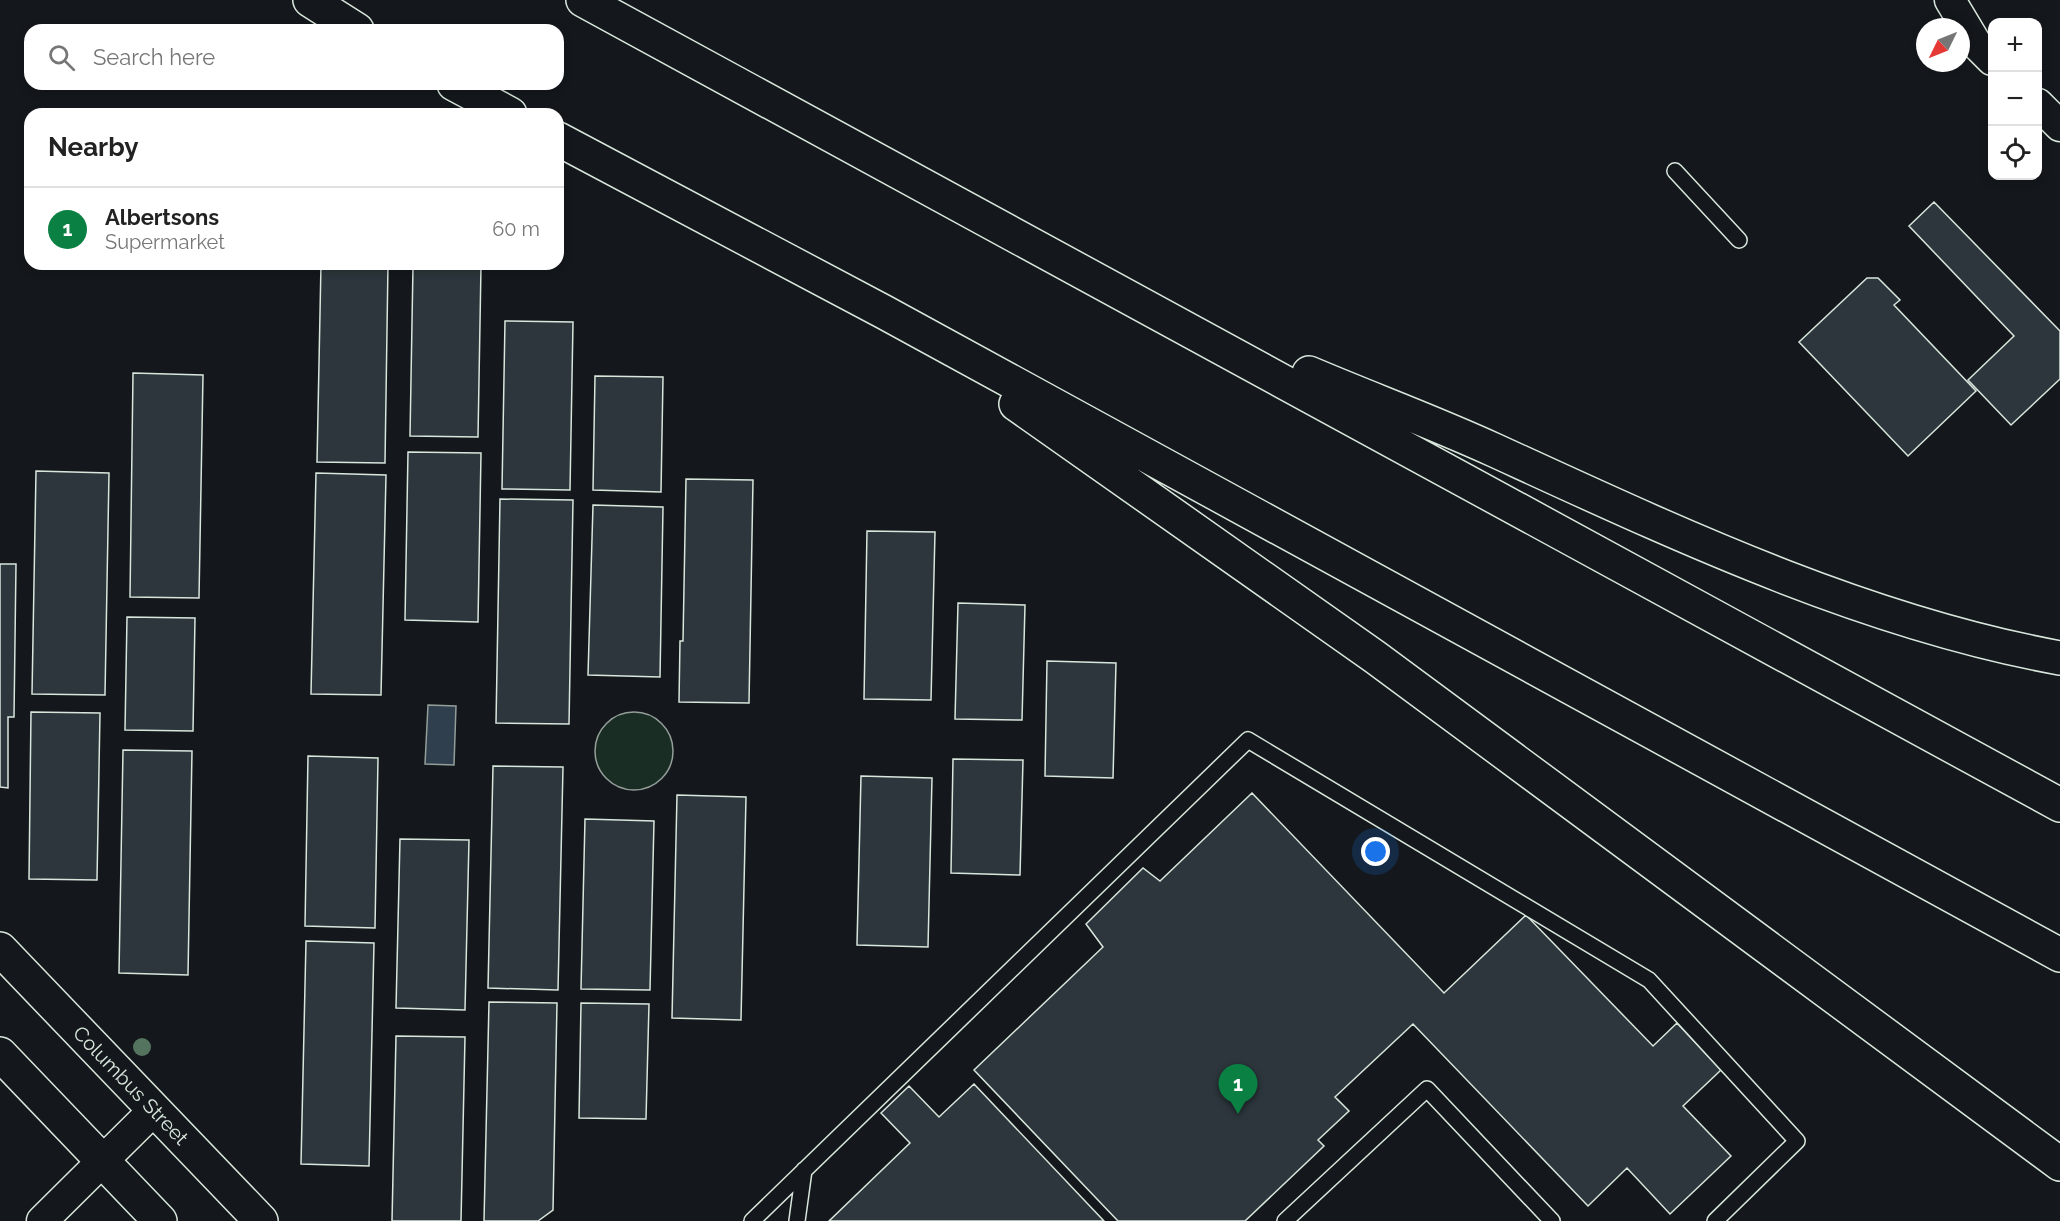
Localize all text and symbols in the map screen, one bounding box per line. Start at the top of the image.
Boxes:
north arrow [1916,18,1970,72]
map controls [1988,18,2042,180]
button: + [1988,18,2042,72]
search box [24,24,564,90]
icon: search [45,41,78,74]
text: Search here [93,44,215,70]
button: − [1988,72,2042,126]
button: locate [1988,126,2042,180]
text: Nearby [48,132,138,162]
text: Albertsons [105,204,219,230]
text: 1 [63,217,72,241]
text: 60 m [492,217,540,241]
text: Supermarket [105,230,225,254]
your location [1361,837,1390,866]
street label: Columbus Street [68,1021,194,1150]
pin: 1 [1218,1064,1258,1114]

